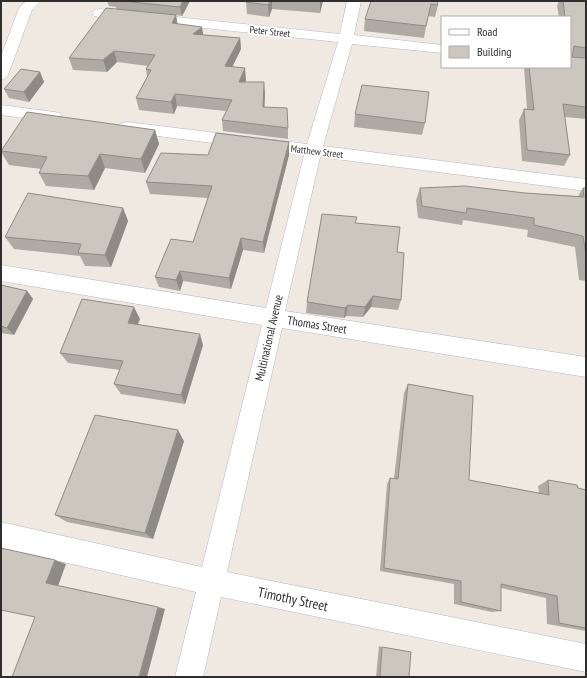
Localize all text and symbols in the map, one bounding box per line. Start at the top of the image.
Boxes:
legend [441,16,571,68]
street label: Peter Street [249,23,291,40]
text: Road [477,24,497,39]
text: Building [477,44,512,59]
street label: Matthew Street [290,142,344,161]
street label: Multinational Avenue [251,293,286,383]
street label: Thomas Street [286,312,349,337]
street label: Timothy Street [256,583,330,615]

